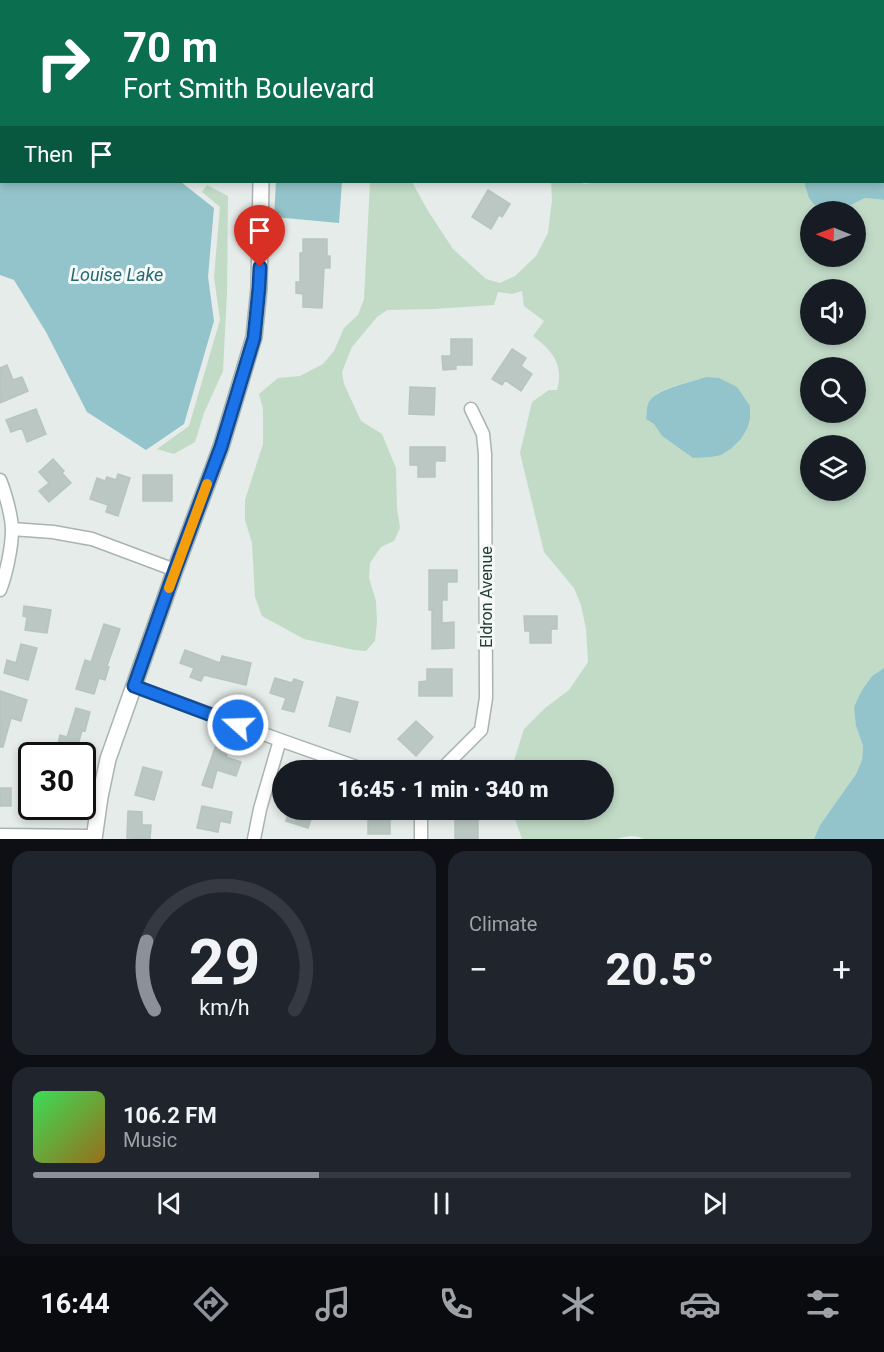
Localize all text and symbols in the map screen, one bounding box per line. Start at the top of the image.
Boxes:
text: 70 m [123,23,218,72]
icon: right [24,24,102,102]
text: Fort Smith Boulevard [123,73,375,105]
icon: arrive [85,138,118,171]
text: Then [24,142,73,167]
north arrow [800,201,866,267]
map controls [800,201,866,501]
pin [234,205,285,267]
icon: arrive [243,214,276,247]
water label: Louise Lake [71,264,163,285]
button: sound [800,279,866,345]
button: search [800,357,866,423]
button: layers [800,435,866,501]
street label: Eldron Avenue [477,546,496,648]
position arrow [206,693,270,757]
speed limit sign: 30 [18,742,96,820]
text: 16:45 · 1 min · 340 m [338,777,548,802]
text: Climate [469,912,537,936]
text: 29 [188,926,260,999]
text: 20.5° [606,943,715,996]
text: − [469,950,488,989]
text: + [832,950,851,989]
text: km/h [199,995,249,1020]
text: 106.2 FM [123,1103,217,1128]
text: Music [123,1128,177,1152]
icon: previous [153,1187,186,1220]
icon: pause [425,1187,458,1220]
icon: next [698,1187,731,1220]
icon: directions [190,1283,232,1325]
icon: music [312,1283,354,1325]
icon: phone [435,1283,477,1325]
icon: climate [557,1283,599,1325]
icon: car [679,1283,721,1325]
icon: filters [802,1283,844,1325]
text: 16:44 [40,1288,110,1320]

